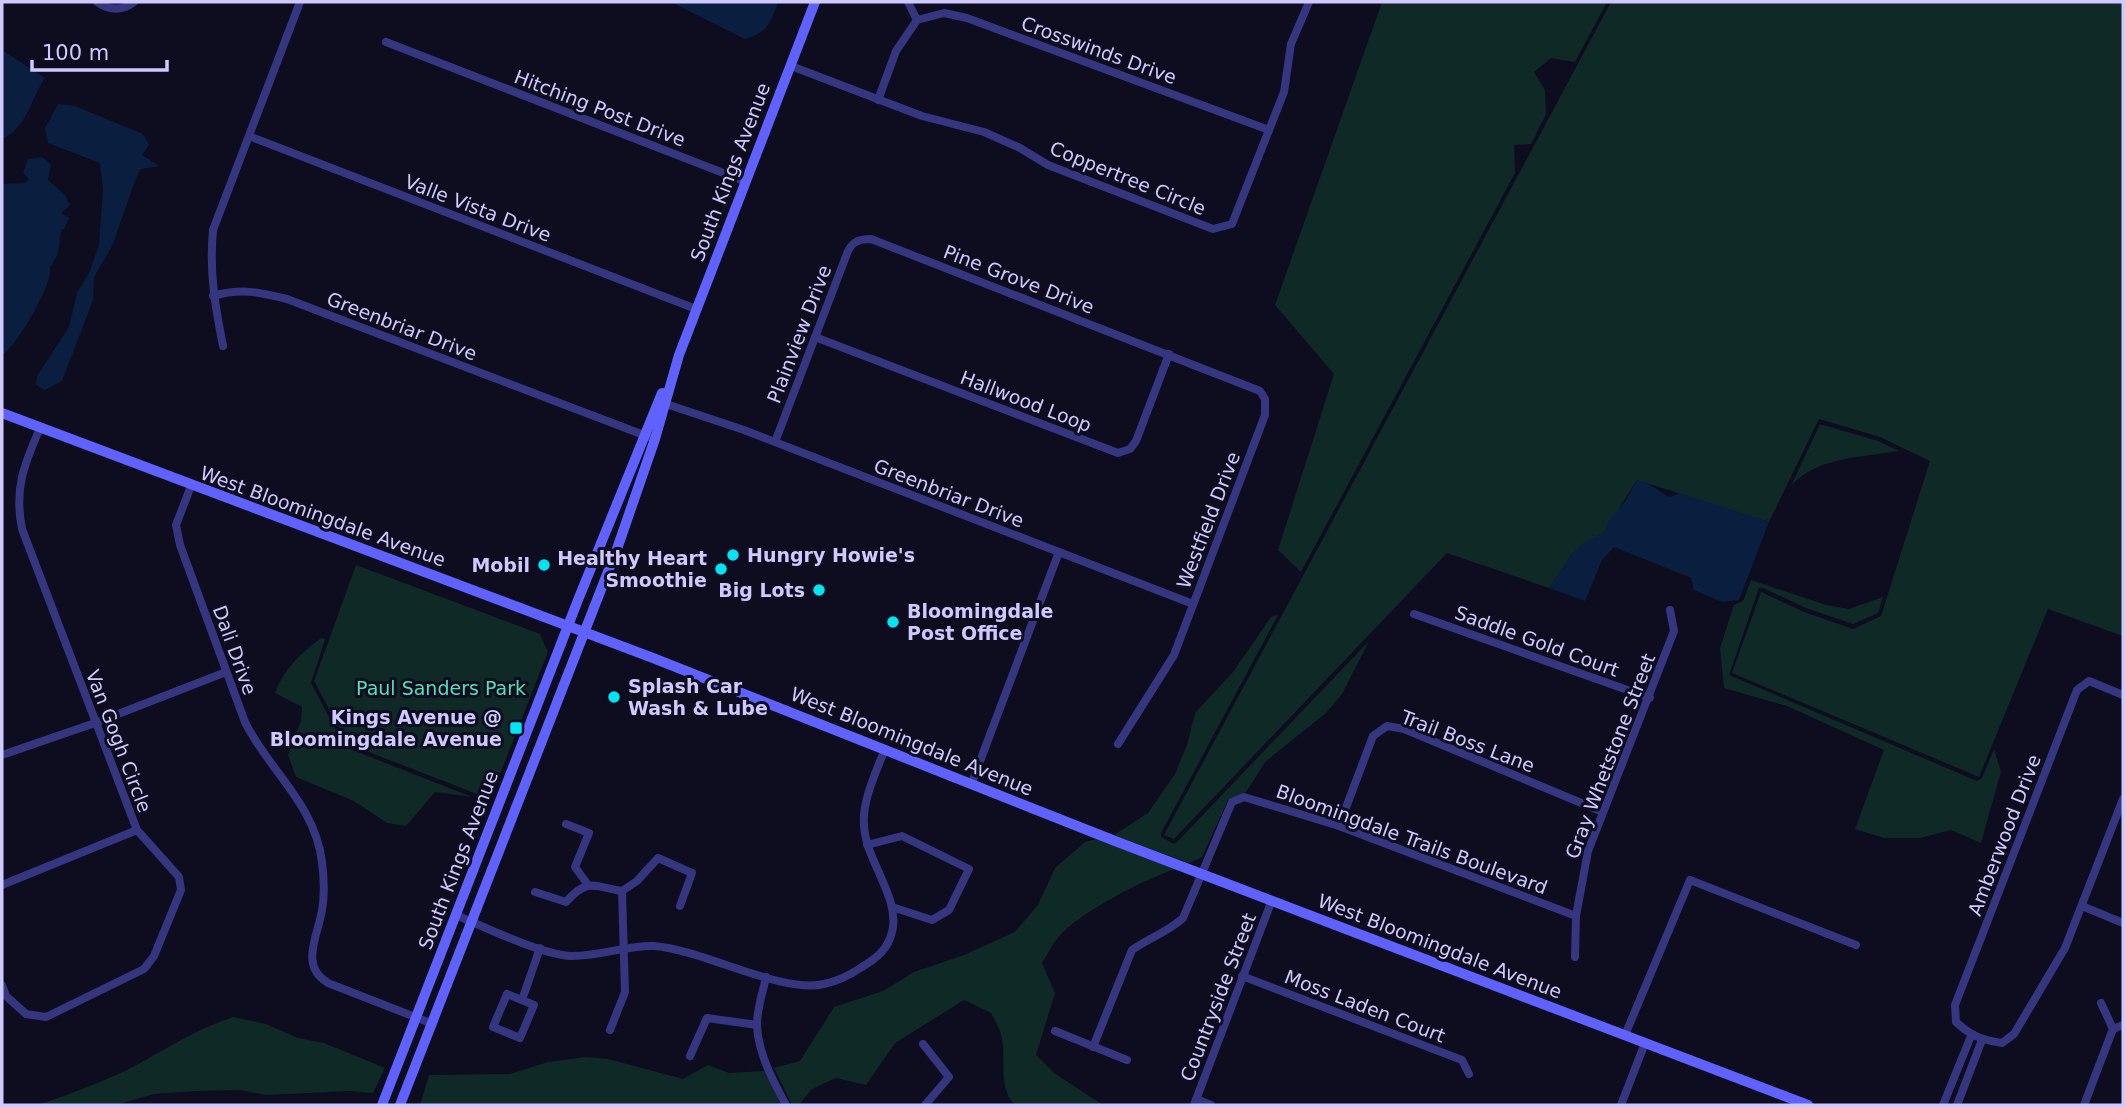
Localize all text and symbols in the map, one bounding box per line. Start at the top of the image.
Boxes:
street label: Crosswinds Drive [1018,12,1180,88]
scale bar [32,28,166,72]
text: 100 m [42,41,109,65]
street label: Hitching Post Drive [511,65,689,151]
street label: South Kings Avenue [686,80,774,264]
street label: Coppertree Circle [1047,137,1209,219]
street label: Valle Vista Drive [402,170,554,246]
street label: Pine Grove Drive [941,240,1097,318]
street label: Plainview Drive [763,262,835,406]
street label: Greenbriar Drive [324,287,480,365]
street label: Hallwood Loop [957,366,1095,436]
street label: Westfield Drive [1172,449,1244,591]
street label: Greenbriar Drive [871,454,1027,532]
street label: West Bloomingdale Avenue [197,461,449,571]
place label: Hungry Howie's [747,544,915,566]
place label: Healthy Heart Smoothie [557,547,707,591]
marker: Hungry Howie's [725,547,741,563]
place label: Mobil [471,554,530,576]
marker: Mobil [536,557,552,573]
marker: Healthy Heart Smoothie [713,561,729,577]
place label: Big Lots [718,579,805,601]
marker: Big Lots [811,582,827,598]
place label: Bloomingdale Post Office [907,600,1053,644]
street label: Saddle Gold Court [1452,601,1622,681]
street label: Dali Drive [209,602,261,698]
marker: Bloomingdale Post Office [885,614,901,630]
street label: Gray Whetstone Street [1561,650,1659,862]
street label: Van Gogh Circle [82,667,156,815]
place label: Splash Car Wash & Lube [628,675,768,719]
park label: Paul Sanders Park [356,677,526,699]
street label: West Bloomingdale Avenue [788,682,1036,800]
marker: Splash Car Wash & Lube [606,689,622,705]
street label: Trail Boss Lane [1397,705,1538,777]
place label: Kings Avenue @ Bloomingdale Avenue [270,706,502,750]
marker: Kings Avenue @ Bloomingdale Avenue [508,720,524,736]
street label: Amberwood Drive [1963,751,2045,919]
street label: South Kings Avenue [414,768,502,952]
street label: Bloomingdale Trails Boulevard [1273,780,1551,898]
street label: West Bloomingdale Avenue [1315,889,1565,1003]
street label: Countryside Street [1176,910,1260,1084]
street label: Moss Laden Court [1282,965,1448,1047]

